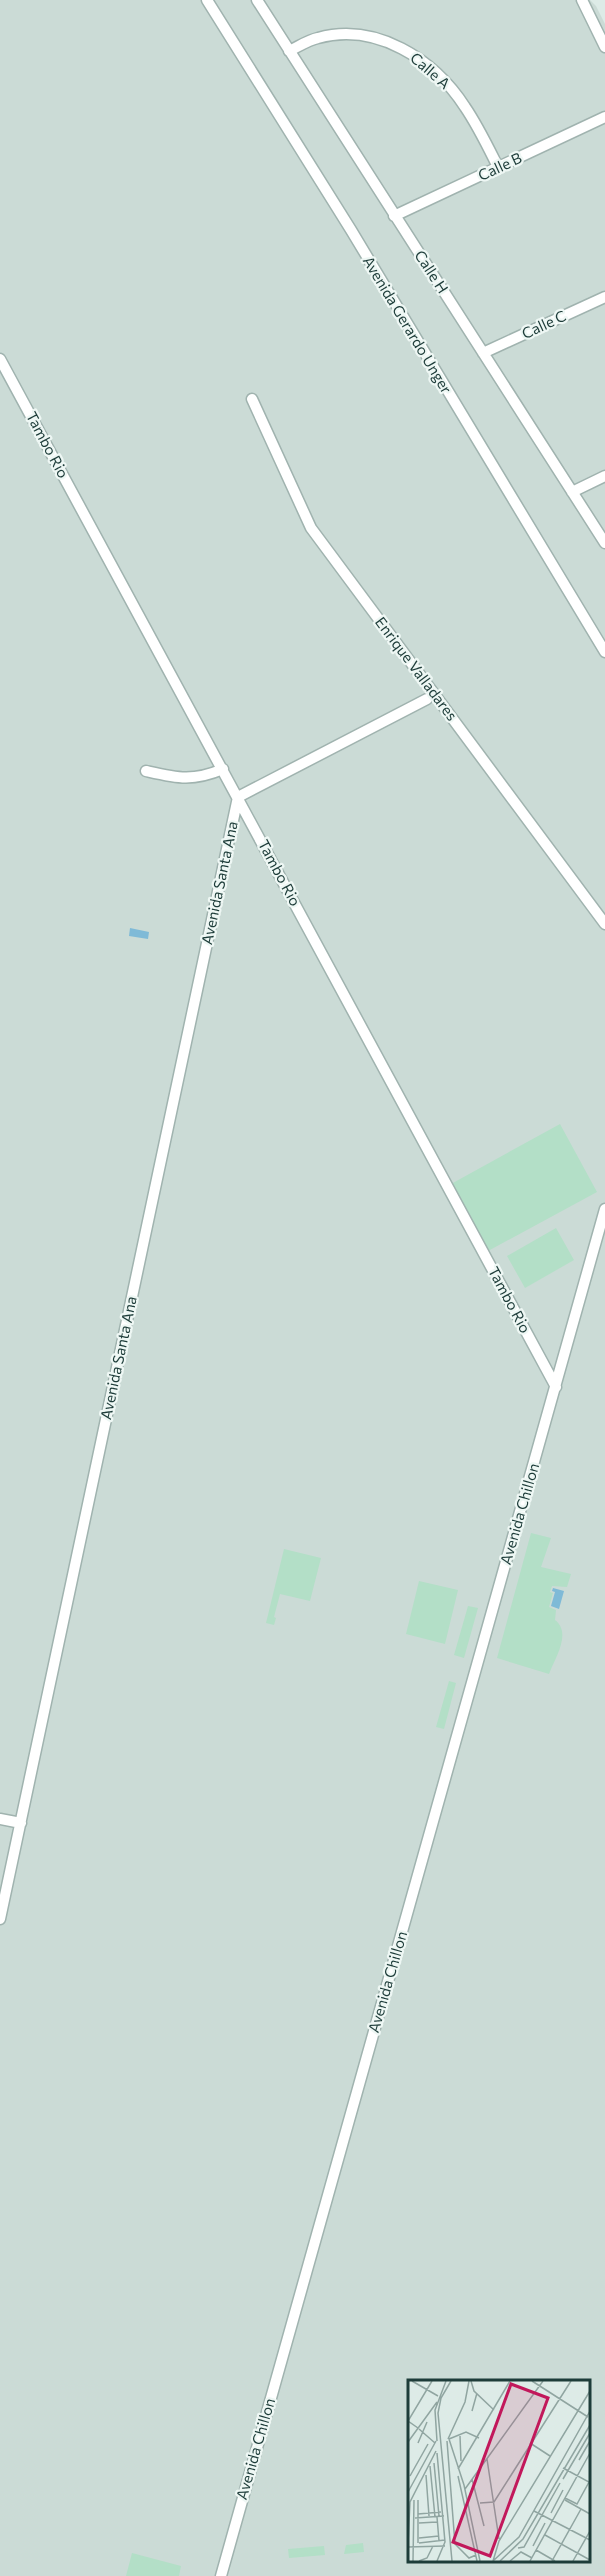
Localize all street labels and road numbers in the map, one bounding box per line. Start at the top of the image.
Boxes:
street label: Calle A [407,48,454,92]
street label: Calle B [475,148,525,184]
street label: Calle H [411,247,452,296]
street label: Avenida Gerardo Unger [360,252,456,397]
street label: Calle C [519,306,569,342]
street label: Tambo Rio [23,408,73,481]
street label: Enrique Valladares [372,613,462,724]
street label: Avenida Santa Ana [197,819,241,946]
street label: Tambo Rio [255,836,305,909]
street label: Tambo Rio [485,1263,535,1336]
street label: Avenida Santa Ana [96,1294,140,1421]
street label: Avenida Chillon [496,1461,542,1567]
street label: Avenida Chillon [364,1929,410,2035]
street label: Avenida Chillon [232,2396,278,2502]

